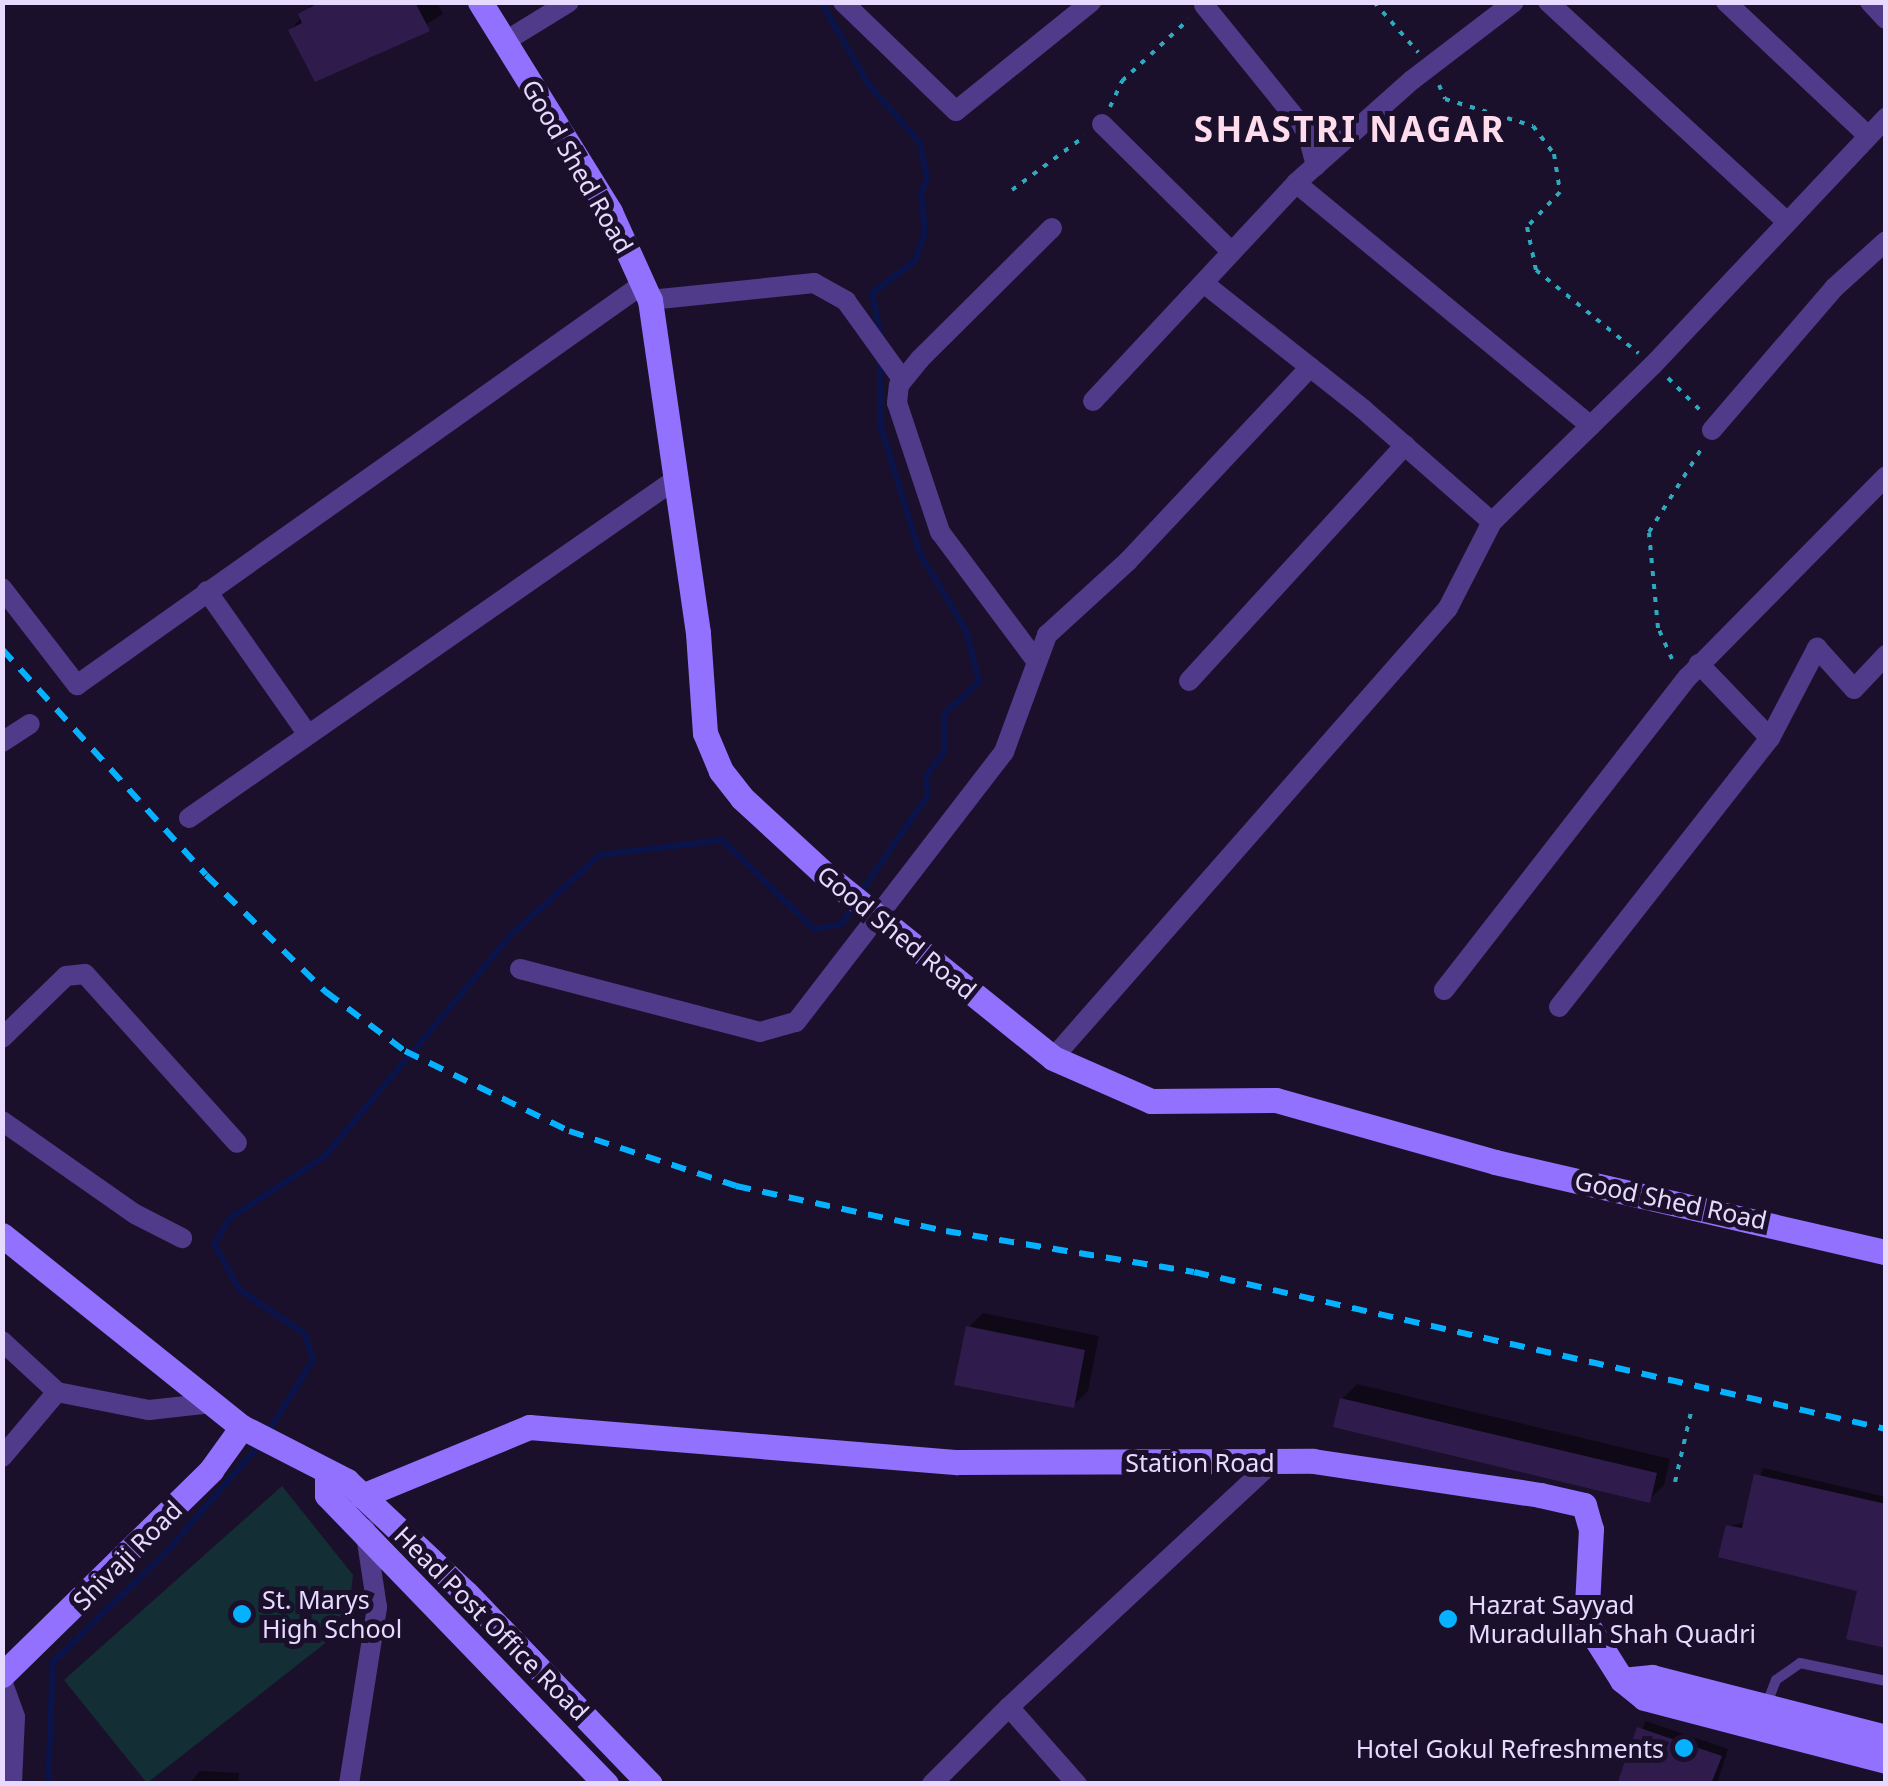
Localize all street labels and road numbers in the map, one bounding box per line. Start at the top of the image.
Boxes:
street label: Good Shed Road [516,74,640,258]
street label: Good Shed Road [812,859,982,1005]
street label: Good Shed Road [1572,1165,1770,1235]
street label: Station Road [1125,1447,1275,1477]
street label: Shivaji Road [66,1494,188,1616]
street label: Head Post Office Road [389,1520,595,1726]

